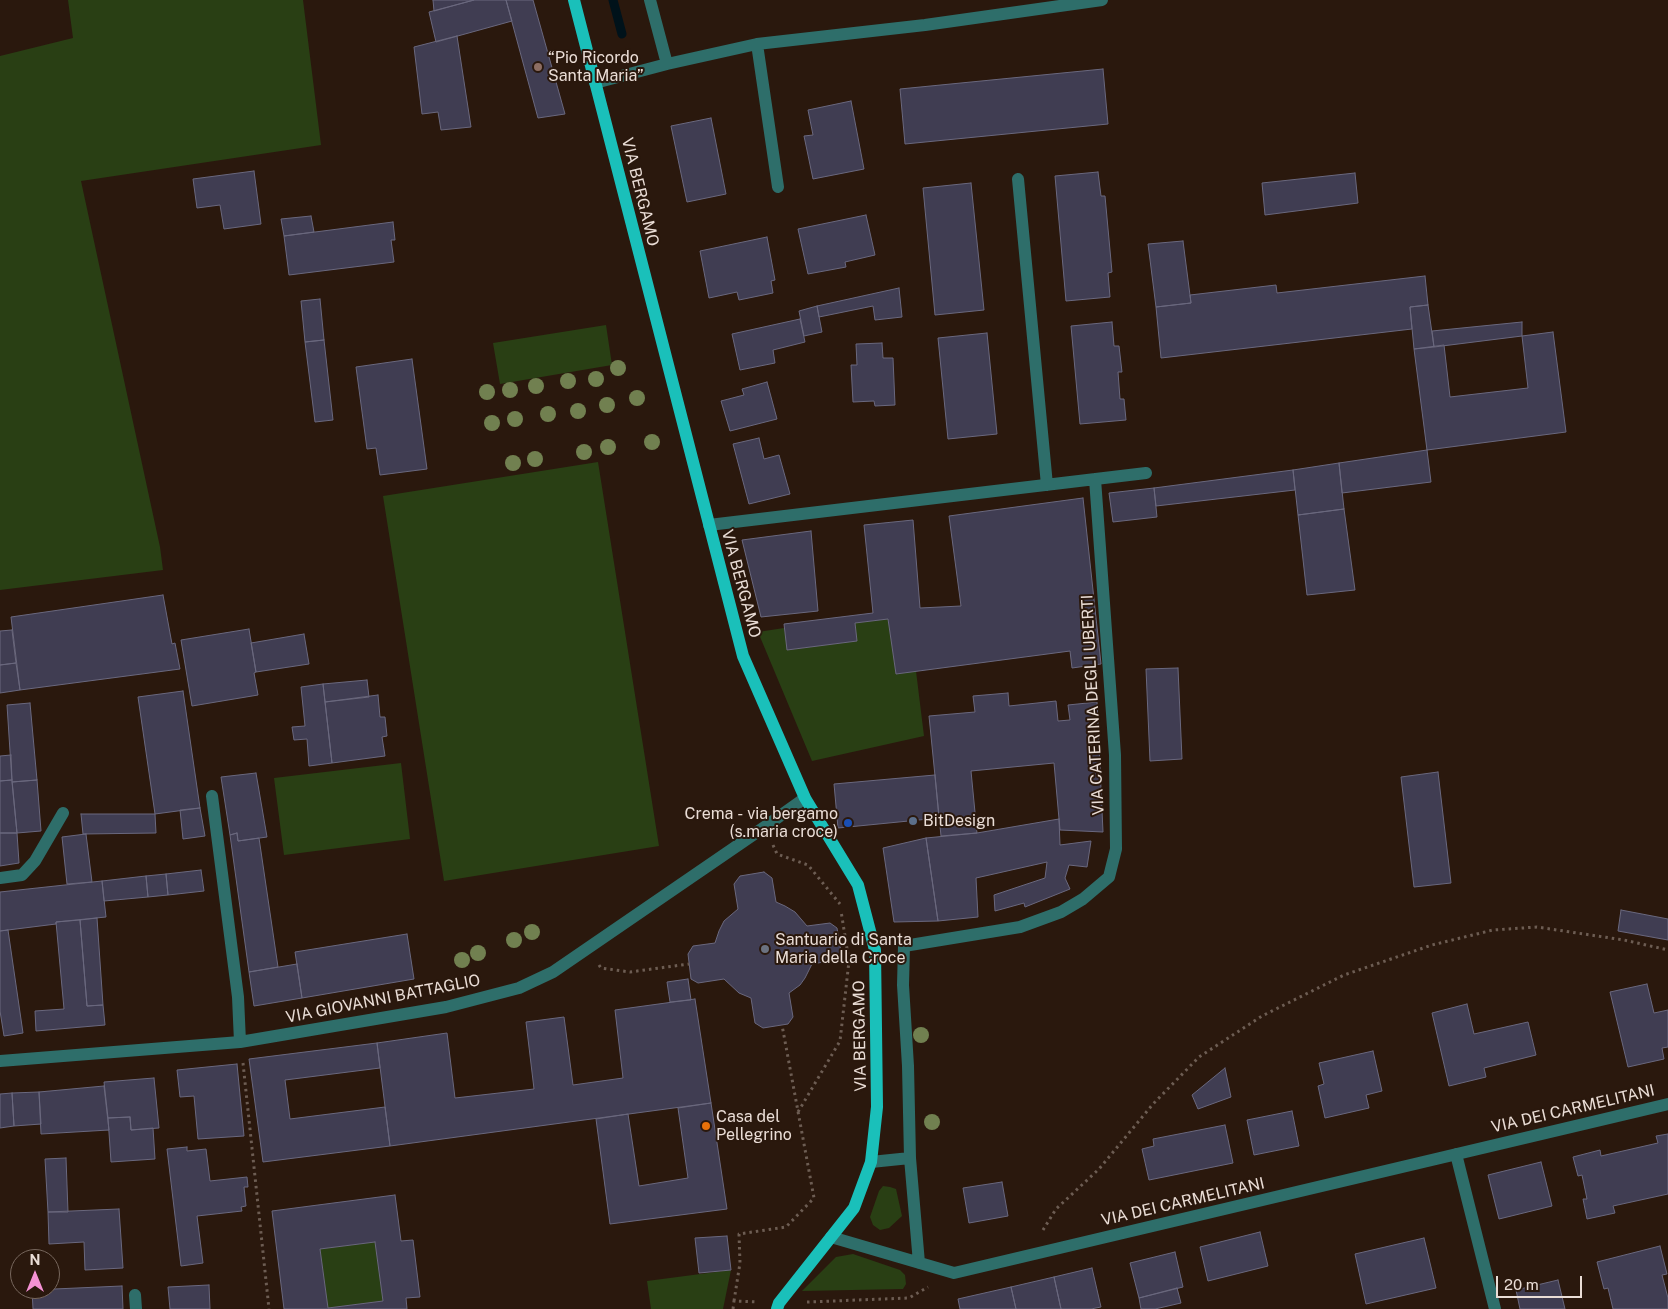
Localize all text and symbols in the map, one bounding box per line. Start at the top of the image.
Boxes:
place label: “Pio Ricordo Santa Maria” [548,48,643,86]
marker: “Pio Ricordo Santa Maria” [532,61,544,73]
street label: VIA BERGAMO [617,136,663,248]
street label: VIA BERGAMO [717,528,765,640]
street label: VIA CATERINA DEGLI UBERTI [1078,594,1108,816]
place label: Crema - via bergamo (s.maria croce) [684,804,838,842]
place label: BitDesign [923,811,995,831]
marker: BitDesign [907,815,919,827]
marker: Crema - via bergamo (s.maria croce) [842,817,854,829]
place label: Santuario di Santa Maria della Croce [775,930,912,968]
marker: Santuario di Santa Maria della Croce [759,943,771,955]
street label: VIA GIOVANNI BATTAGLIO [284,971,482,1027]
street label: VIA BERGAMO [849,980,871,1092]
street label: VIA DEI CARMELITANI [1489,1081,1657,1137]
place label: Casa del Pellegrino [716,1107,792,1145]
marker: Casa del Pellegrino [700,1120,712,1132]
street label: VIA DEI CARMELITANI [1099,1174,1267,1230]
north arrow [10,1249,60,1299]
text: N [30,1252,40,1268]
scale bar [1498,1266,1584,1298]
text: 20 m [1504,1276,1539,1293]

